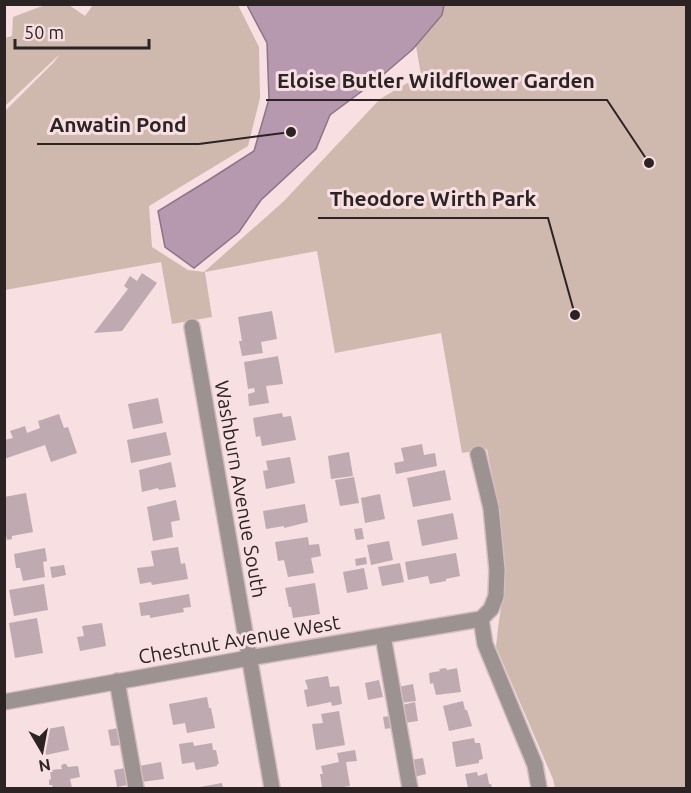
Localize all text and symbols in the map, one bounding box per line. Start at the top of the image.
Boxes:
scale bar [15,12,148,50]
text: 50 m [24,22,64,42]
callout: Eloise Butler Wildflower Garden [266,61,607,100]
text: Eloise Butler Wildflower Garden [277,68,595,92]
callout: Anwatin Pond [37,105,199,144]
text: Anwatin Pond [49,112,187,136]
callout: Theodore Wirth Park [318,179,548,218]
text: Theodore Wirth Park [330,186,536,210]
street label: Washburn Avenue South [211,379,271,599]
street label: Chestnut Avenue West [136,610,342,668]
north arrow [12,721,72,781]
text: N [37,756,52,776]

